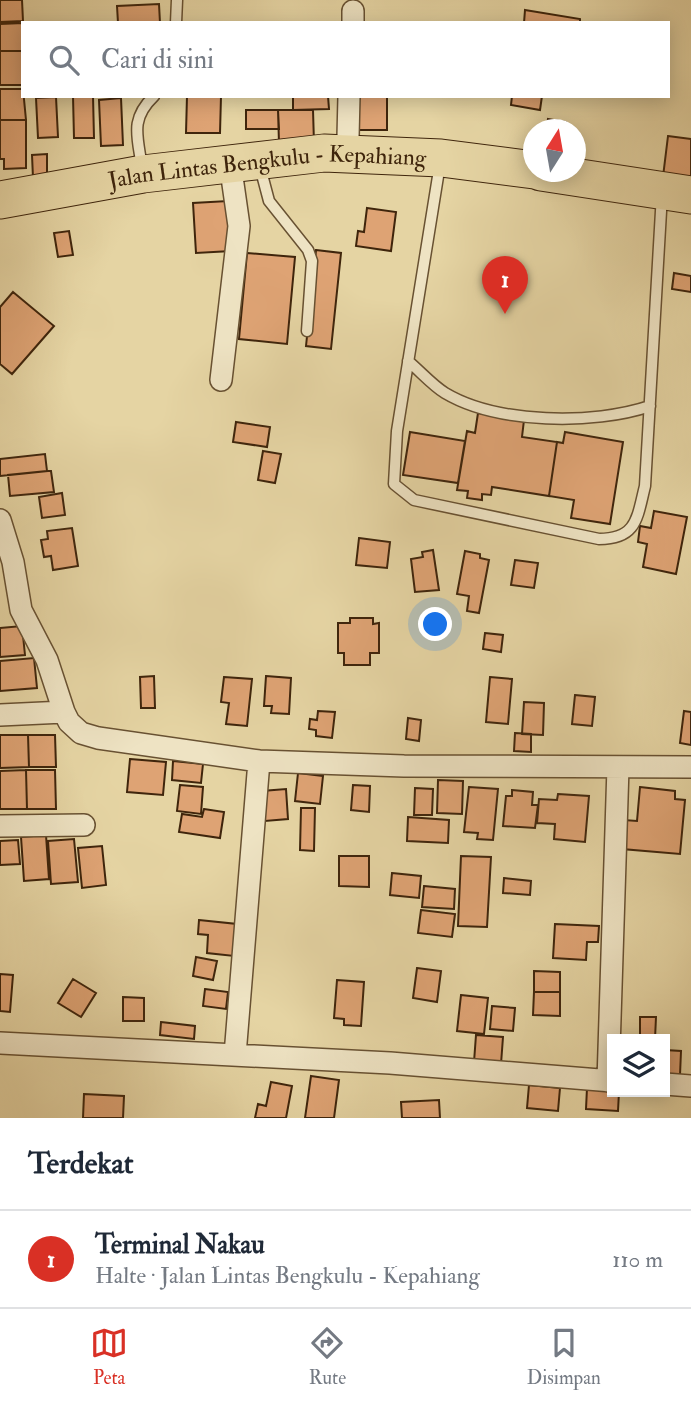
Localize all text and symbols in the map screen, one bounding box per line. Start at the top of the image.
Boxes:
search box [21,21,670,98]
icon: search [45,41,83,79]
text: Cari di sini [101,44,214,76]
north arrow [523,119,586,182]
street label: Jalan Lintas Bengkulu - Kepahiang [105,139,427,195]
pin: 1 [482,256,528,314]
your location [418,607,452,641]
map controls [607,1034,670,1097]
button: layers [607,1034,670,1097]
text: Terdekat [28,1145,133,1182]
text: Terminal Nakau [95,1229,265,1261]
text: 1 [47,1245,55,1274]
text: 110 m [612,1245,663,1274]
text: Halte · Jalan Lintas Bengkulu - Kepahiang [95,1261,480,1290]
tab: Peta [90,1324,128,1390]
tab: Rute [308,1324,346,1390]
tab: Disimpan [527,1324,601,1390]

